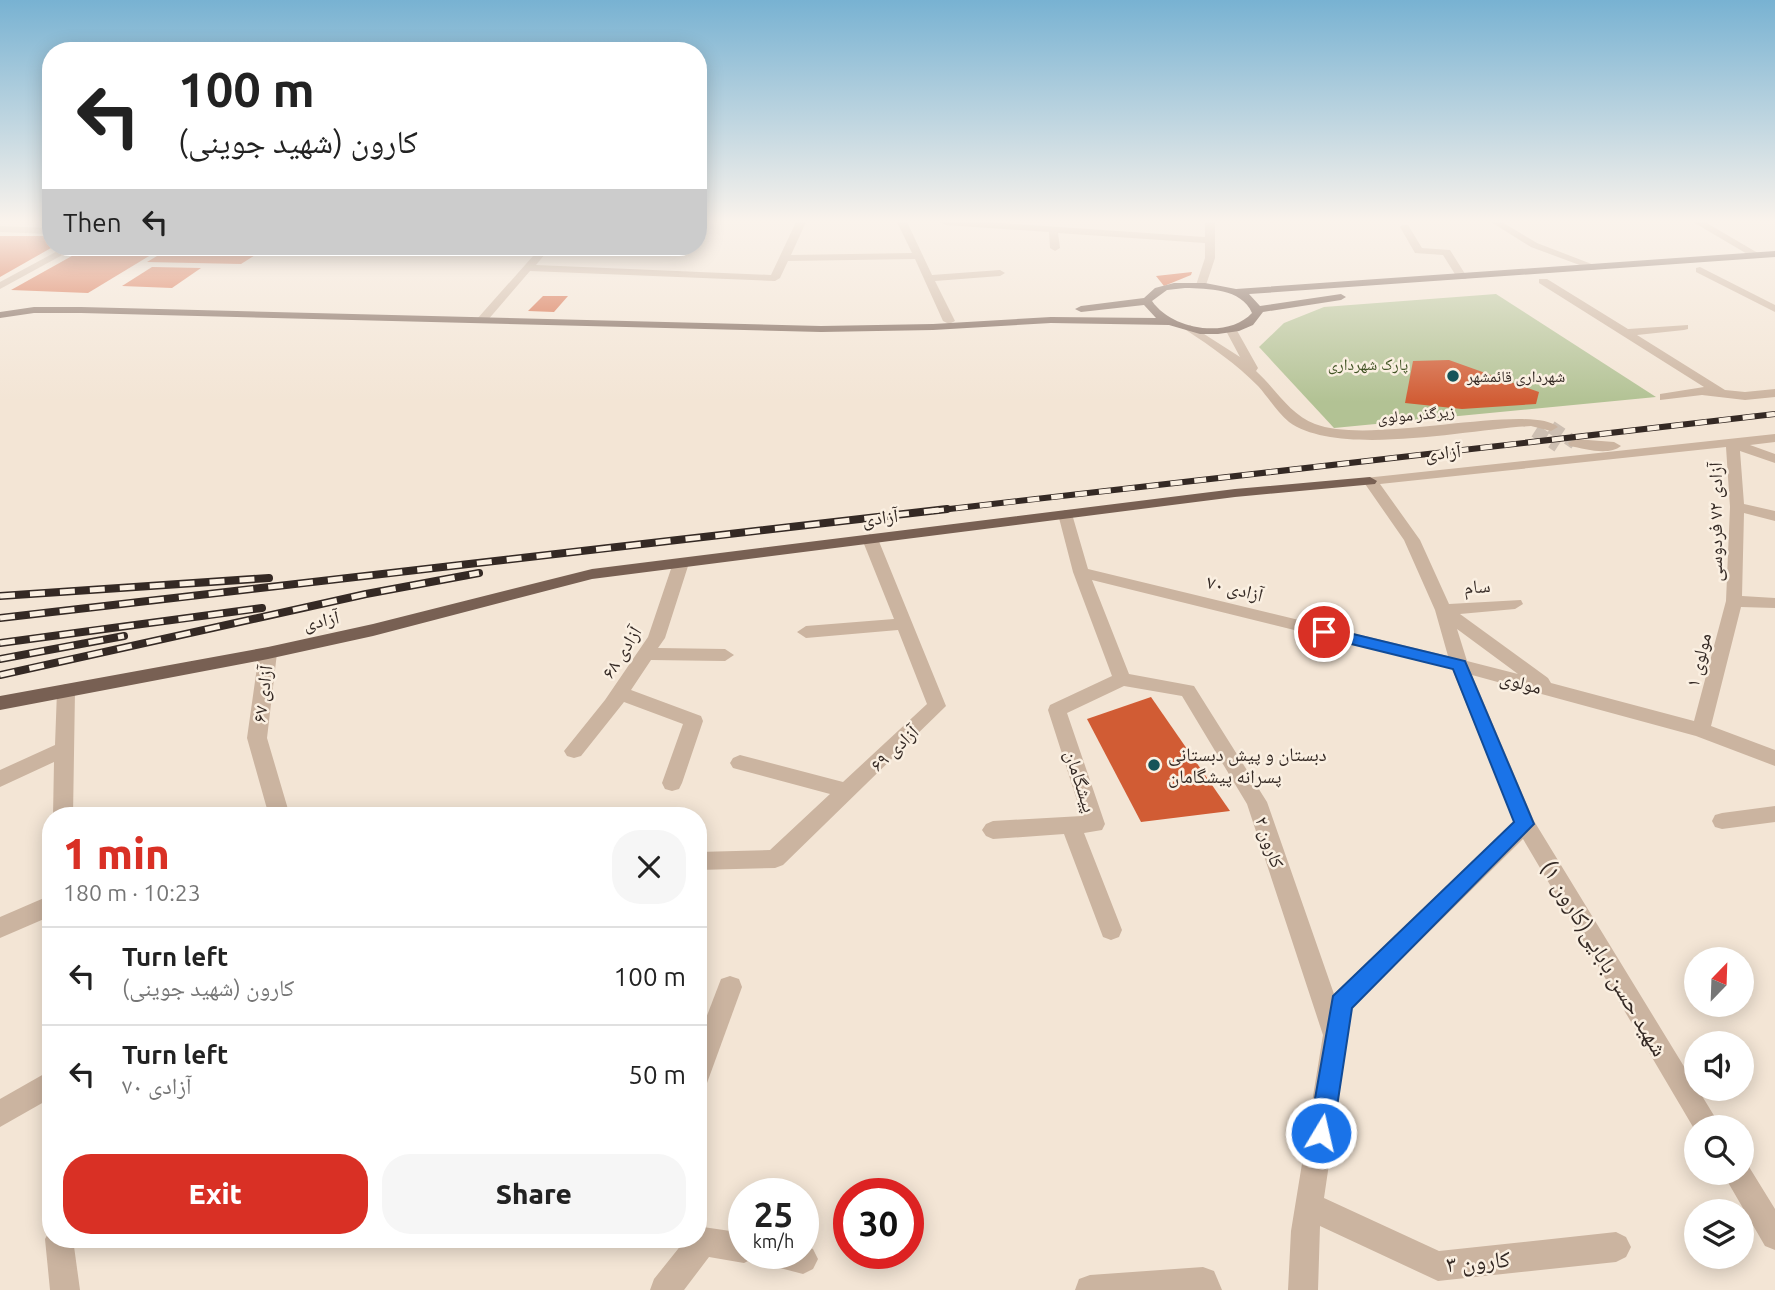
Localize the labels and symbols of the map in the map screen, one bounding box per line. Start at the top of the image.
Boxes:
park label: پارک شهرداری [1328,355,1409,375]
place label: شهرداری قائمشهر [1466,367,1565,387]
marker: شهرداری قائمشهر [1445,368,1461,384]
street label: زیرگذر مولوی [1376,402,1456,428]
street label: آزادی [1424,439,1463,466]
street label: آزادی ۷۲ فردوسی [1704,461,1727,582]
street label: آزادی [861,504,900,531]
street label: آزادی ۷۰ [1204,570,1267,607]
street label: سام [1463,574,1491,601]
pin [1294,602,1354,662]
street label: آزادی [301,605,342,635]
street label: آزادی ۶۸ [596,621,647,683]
street label: مولوی ۱ [1681,631,1716,690]
street label: آزادی ۶۷ [248,663,278,724]
street label: مولوی [1498,666,1544,699]
street label: آزادی ۶۹ [866,720,924,776]
place label: دبستان و پیش دبستانی پسرانه پیشگامان [1168,743,1327,788]
street label: پیشگامان [1060,747,1101,815]
marker: دبستان و پیش دبستانی پسرانه پیشگامان [1146,757,1162,773]
street label: کارون ۲ [1250,813,1289,871]
street label: شهید حسن بابایی(کارون ۱) [1535,856,1673,1061]
north arrow [1684,947,1754,1017]
position arrow [1284,1096,1358,1170]
speed limit sign: 30 [833,1178,924,1269]
street label: کارون ۳ [1445,1246,1512,1278]

